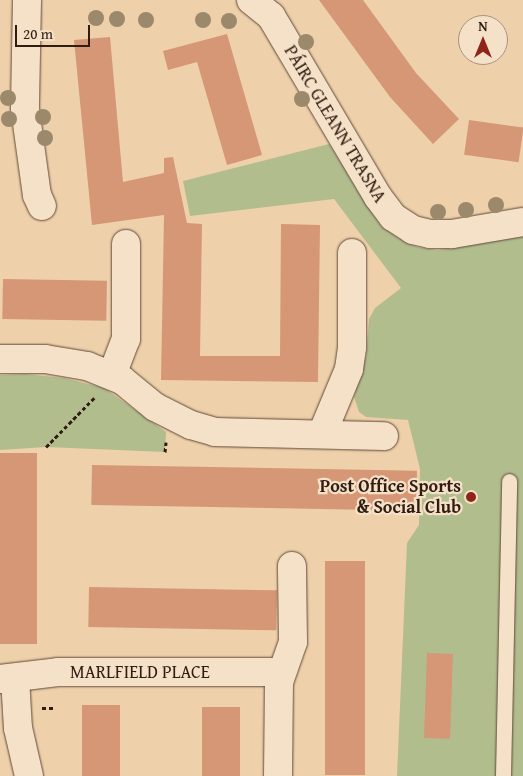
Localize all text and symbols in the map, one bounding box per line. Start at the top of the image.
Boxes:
scale bar [18,15,92,47]
north arrow [458,15,508,65]
text: N [478,16,488,36]
text: 20 m [23,23,53,44]
street label: PÁIRC GLEANN TRASNA [279,41,391,207]
place label: Post Office Sports & Social Club [320,476,461,518]
marker: Post Office Sports & Social Club [465,491,477,503]
street label: MARLFIELD PLACE [70,661,210,683]

